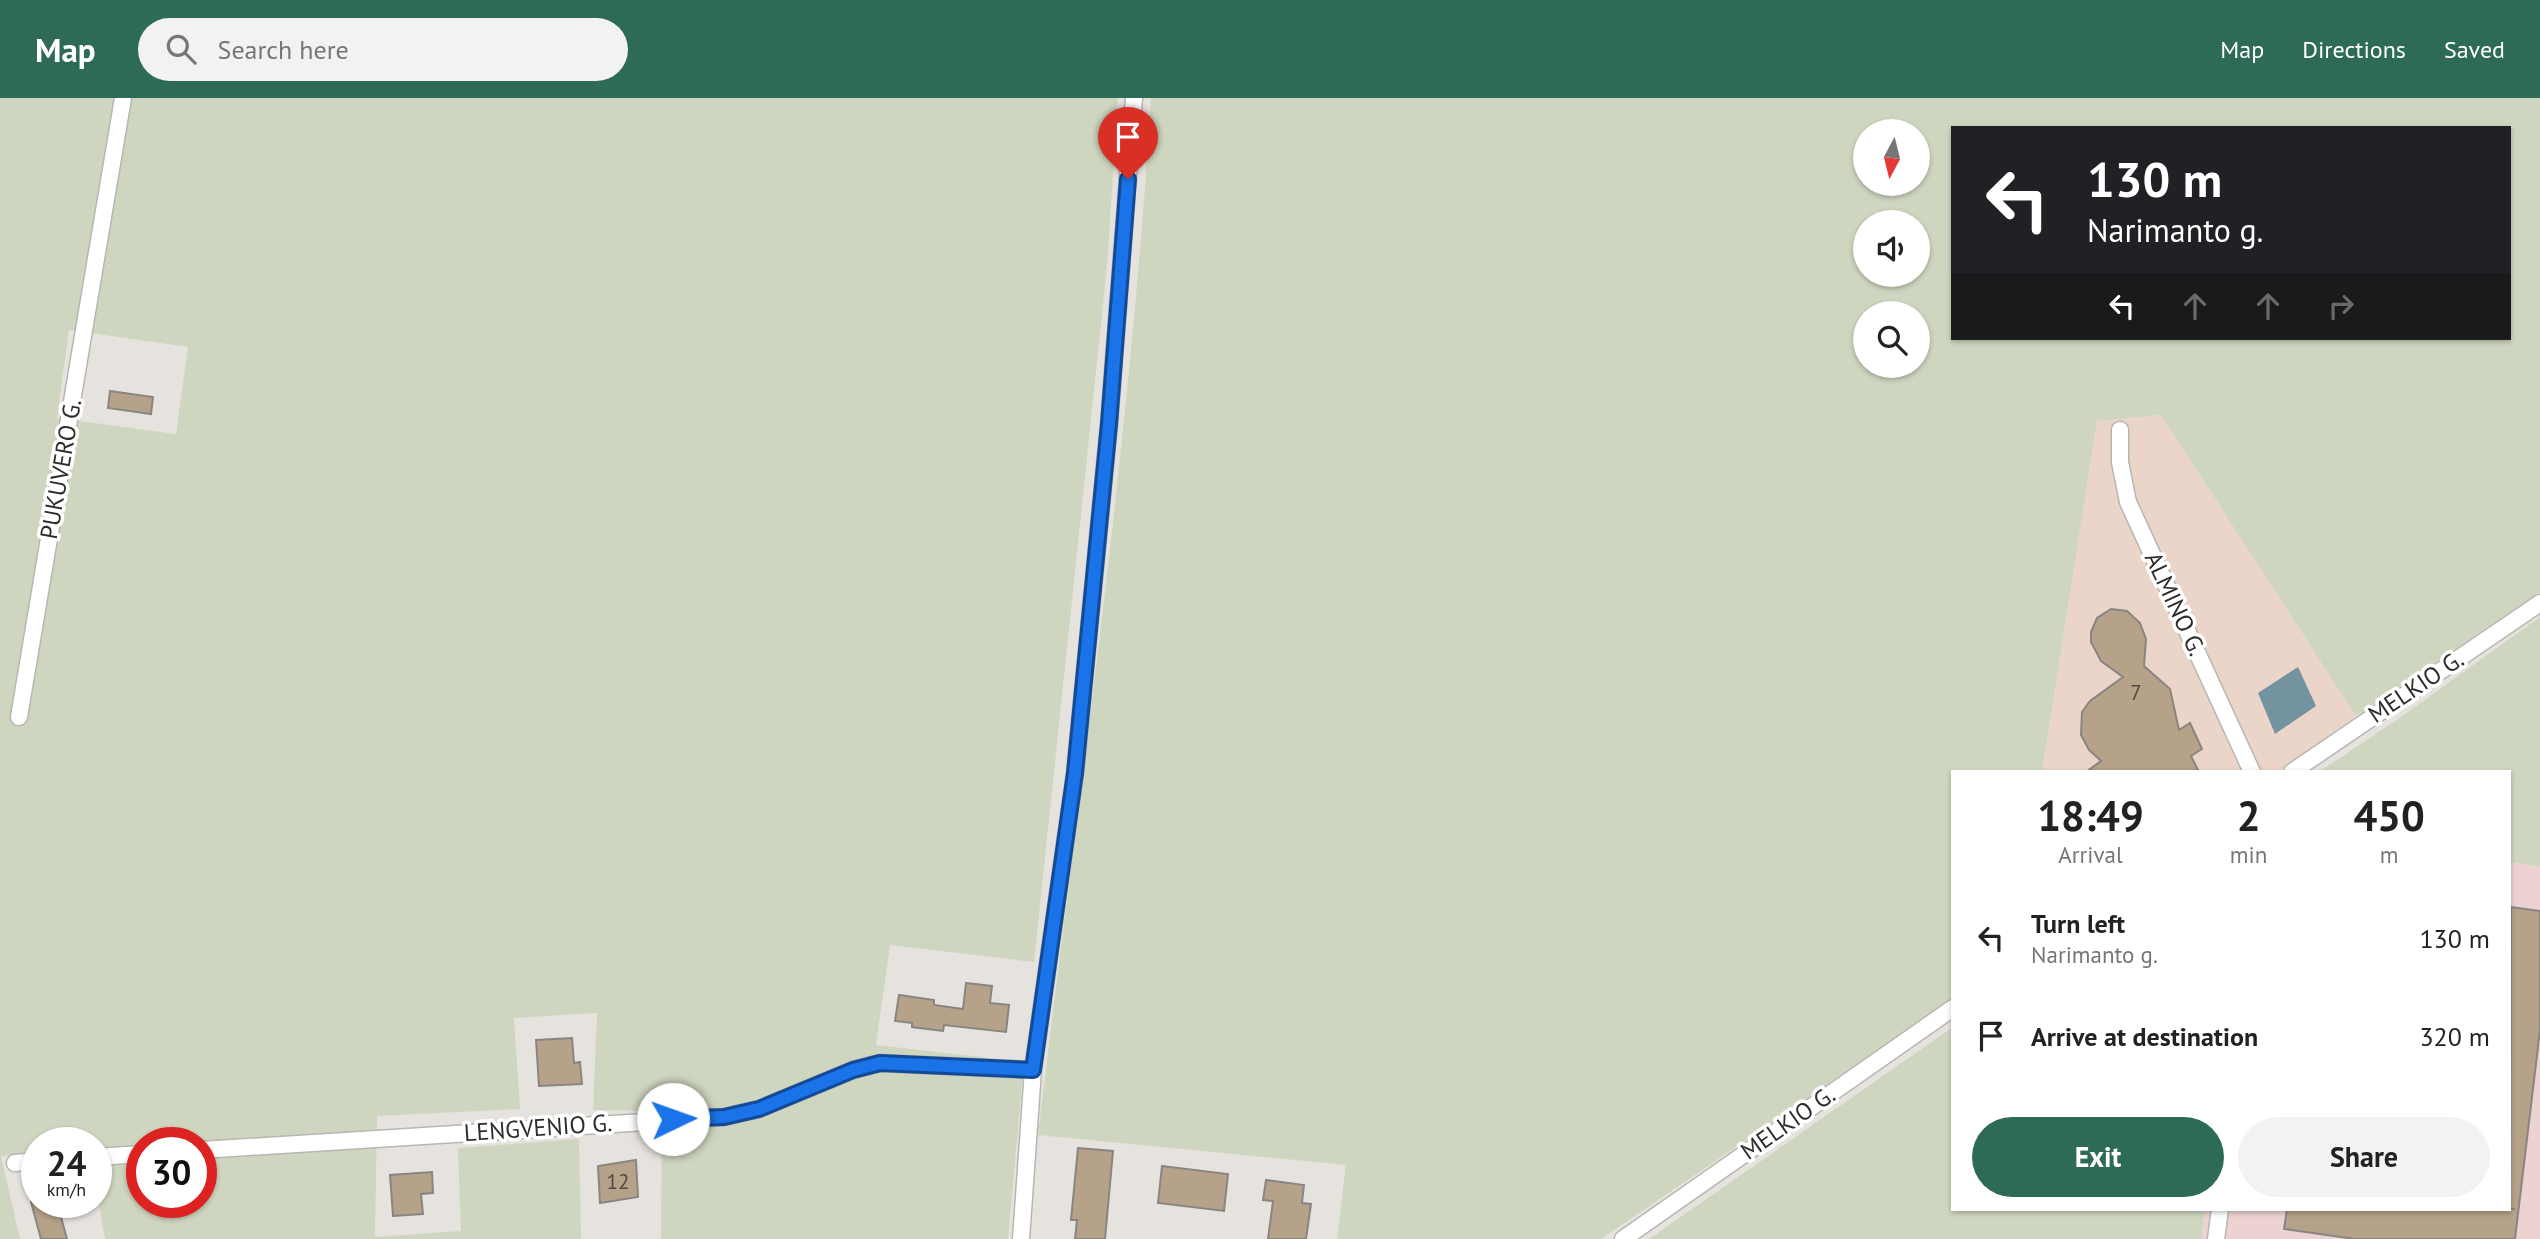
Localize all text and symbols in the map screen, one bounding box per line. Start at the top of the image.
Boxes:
search box [138,18,628,81]
text: Map [35,28,96,71]
icon: search [162,30,200,68]
text: Search here [218,33,349,66]
text: Map [2220,34,2264,65]
text: Directions [2302,34,2406,65]
text: Saved [2444,34,2505,65]
pin [1098,107,1158,179]
icon: arrive [1109,118,1147,156]
north arrow [1853,119,1930,196]
map controls [1853,119,1930,378]
text: 130 m [2087,147,2222,211]
icon: left [1972,154,2063,245]
text: Narimanto g. [2087,209,2263,251]
button: sound [1853,210,1930,287]
icon: left [2103,287,2141,325]
icon: ahead [2176,287,2214,325]
icon: ahead [2249,287,2287,325]
icon: right [2322,287,2360,325]
button: search [1853,301,1930,378]
street label: PUKUVERO G. [33,396,88,541]
street label: ALMINO G. [2138,547,2213,661]
street label: MELKIO G. [2362,643,2469,730]
house number: 7 [2130,679,2142,706]
text: 18:49 [2037,788,2144,843]
text: 2 [2237,788,2260,843]
text: 450 [2353,788,2425,843]
text: Arrival [2058,840,2123,869]
text: min [2230,840,2267,869]
text: m [2380,840,2398,869]
text: Turn left [2031,907,2125,940]
icon: left [1972,919,2010,957]
text: 130 m [2419,922,2490,955]
text: Narimanto g. [2031,940,2158,969]
icon: arrive [1972,1017,2010,1055]
text: Arrive at destination [2031,1020,2258,1053]
text: 320 m [2419,1020,2490,1053]
street label: MELKIO G. [1734,1079,1841,1166]
position arrow [636,1082,710,1156]
street label: LENGVENIO G. [463,1107,613,1148]
button: Exit [1972,1117,2224,1197]
button: Share [2238,1117,2490,1197]
speed limit sign: 30 [126,1127,217,1218]
text: 24 [47,1140,86,1186]
house number: 12 [607,1168,629,1195]
text: km/h [47,1178,86,1201]

